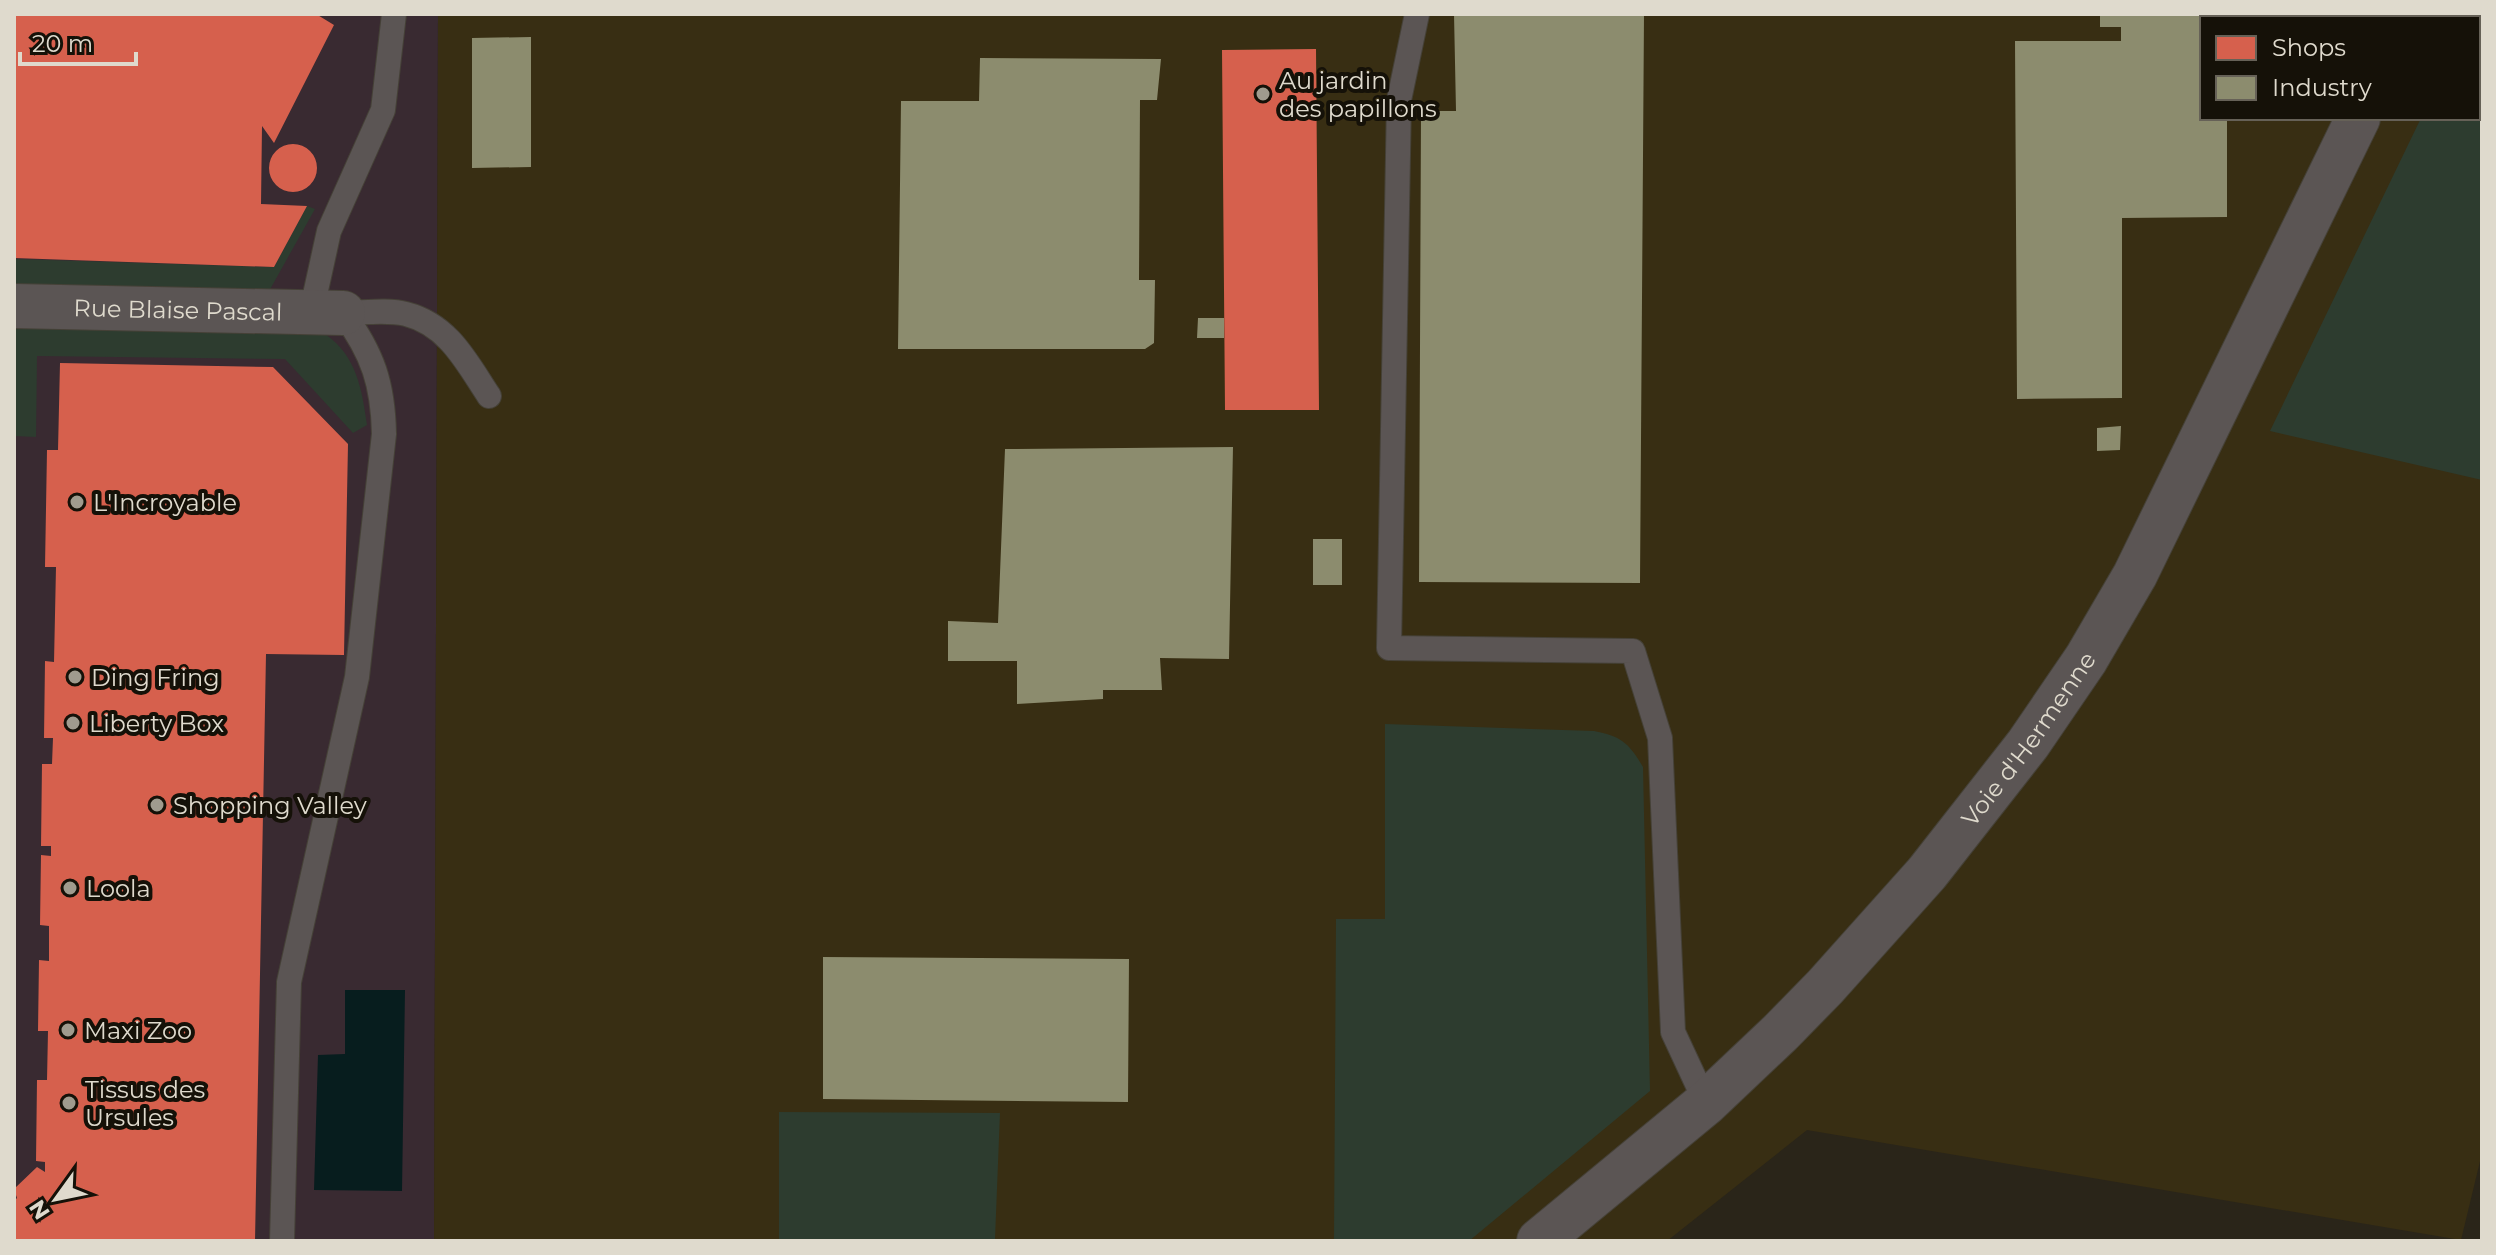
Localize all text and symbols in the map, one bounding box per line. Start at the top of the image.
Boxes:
scale bar [20,16,136,66]
legend [2200,16,2480,120]
text: 20 m [32,29,93,58]
text: Shops [2272,33,2346,62]
place label: Au jardin des papillons [1279,66,1437,123]
text: Industry [2272,73,2372,102]
marker: Au jardin des papillons [1254,85,1272,103]
street label: Rue Blaise Pascal [73,293,283,326]
place label: L'Incroyable [93,488,237,517]
marker: L'Incroyable [68,493,86,511]
street label: Voie d'Hermenne [1955,646,2101,832]
place label: Ding Fring [91,663,220,692]
marker: Ding Fring [66,668,84,686]
place label: Liberty Box [89,709,224,738]
marker: Liberty Box [64,714,82,732]
place label: Shopping Valley [173,791,367,820]
marker: Shopping Valley [148,796,166,814]
place label: Loola [86,874,151,903]
marker: Loola [61,879,79,897]
place label: Maxi Zoo [84,1016,192,1045]
marker: Maxi Zoo [59,1021,77,1039]
place label: Tissus des Ursules [85,1075,205,1132]
marker: Tissus des Ursules [60,1094,78,1112]
north arrow [16,1159,96,1239]
text: N [23,1195,56,1224]

